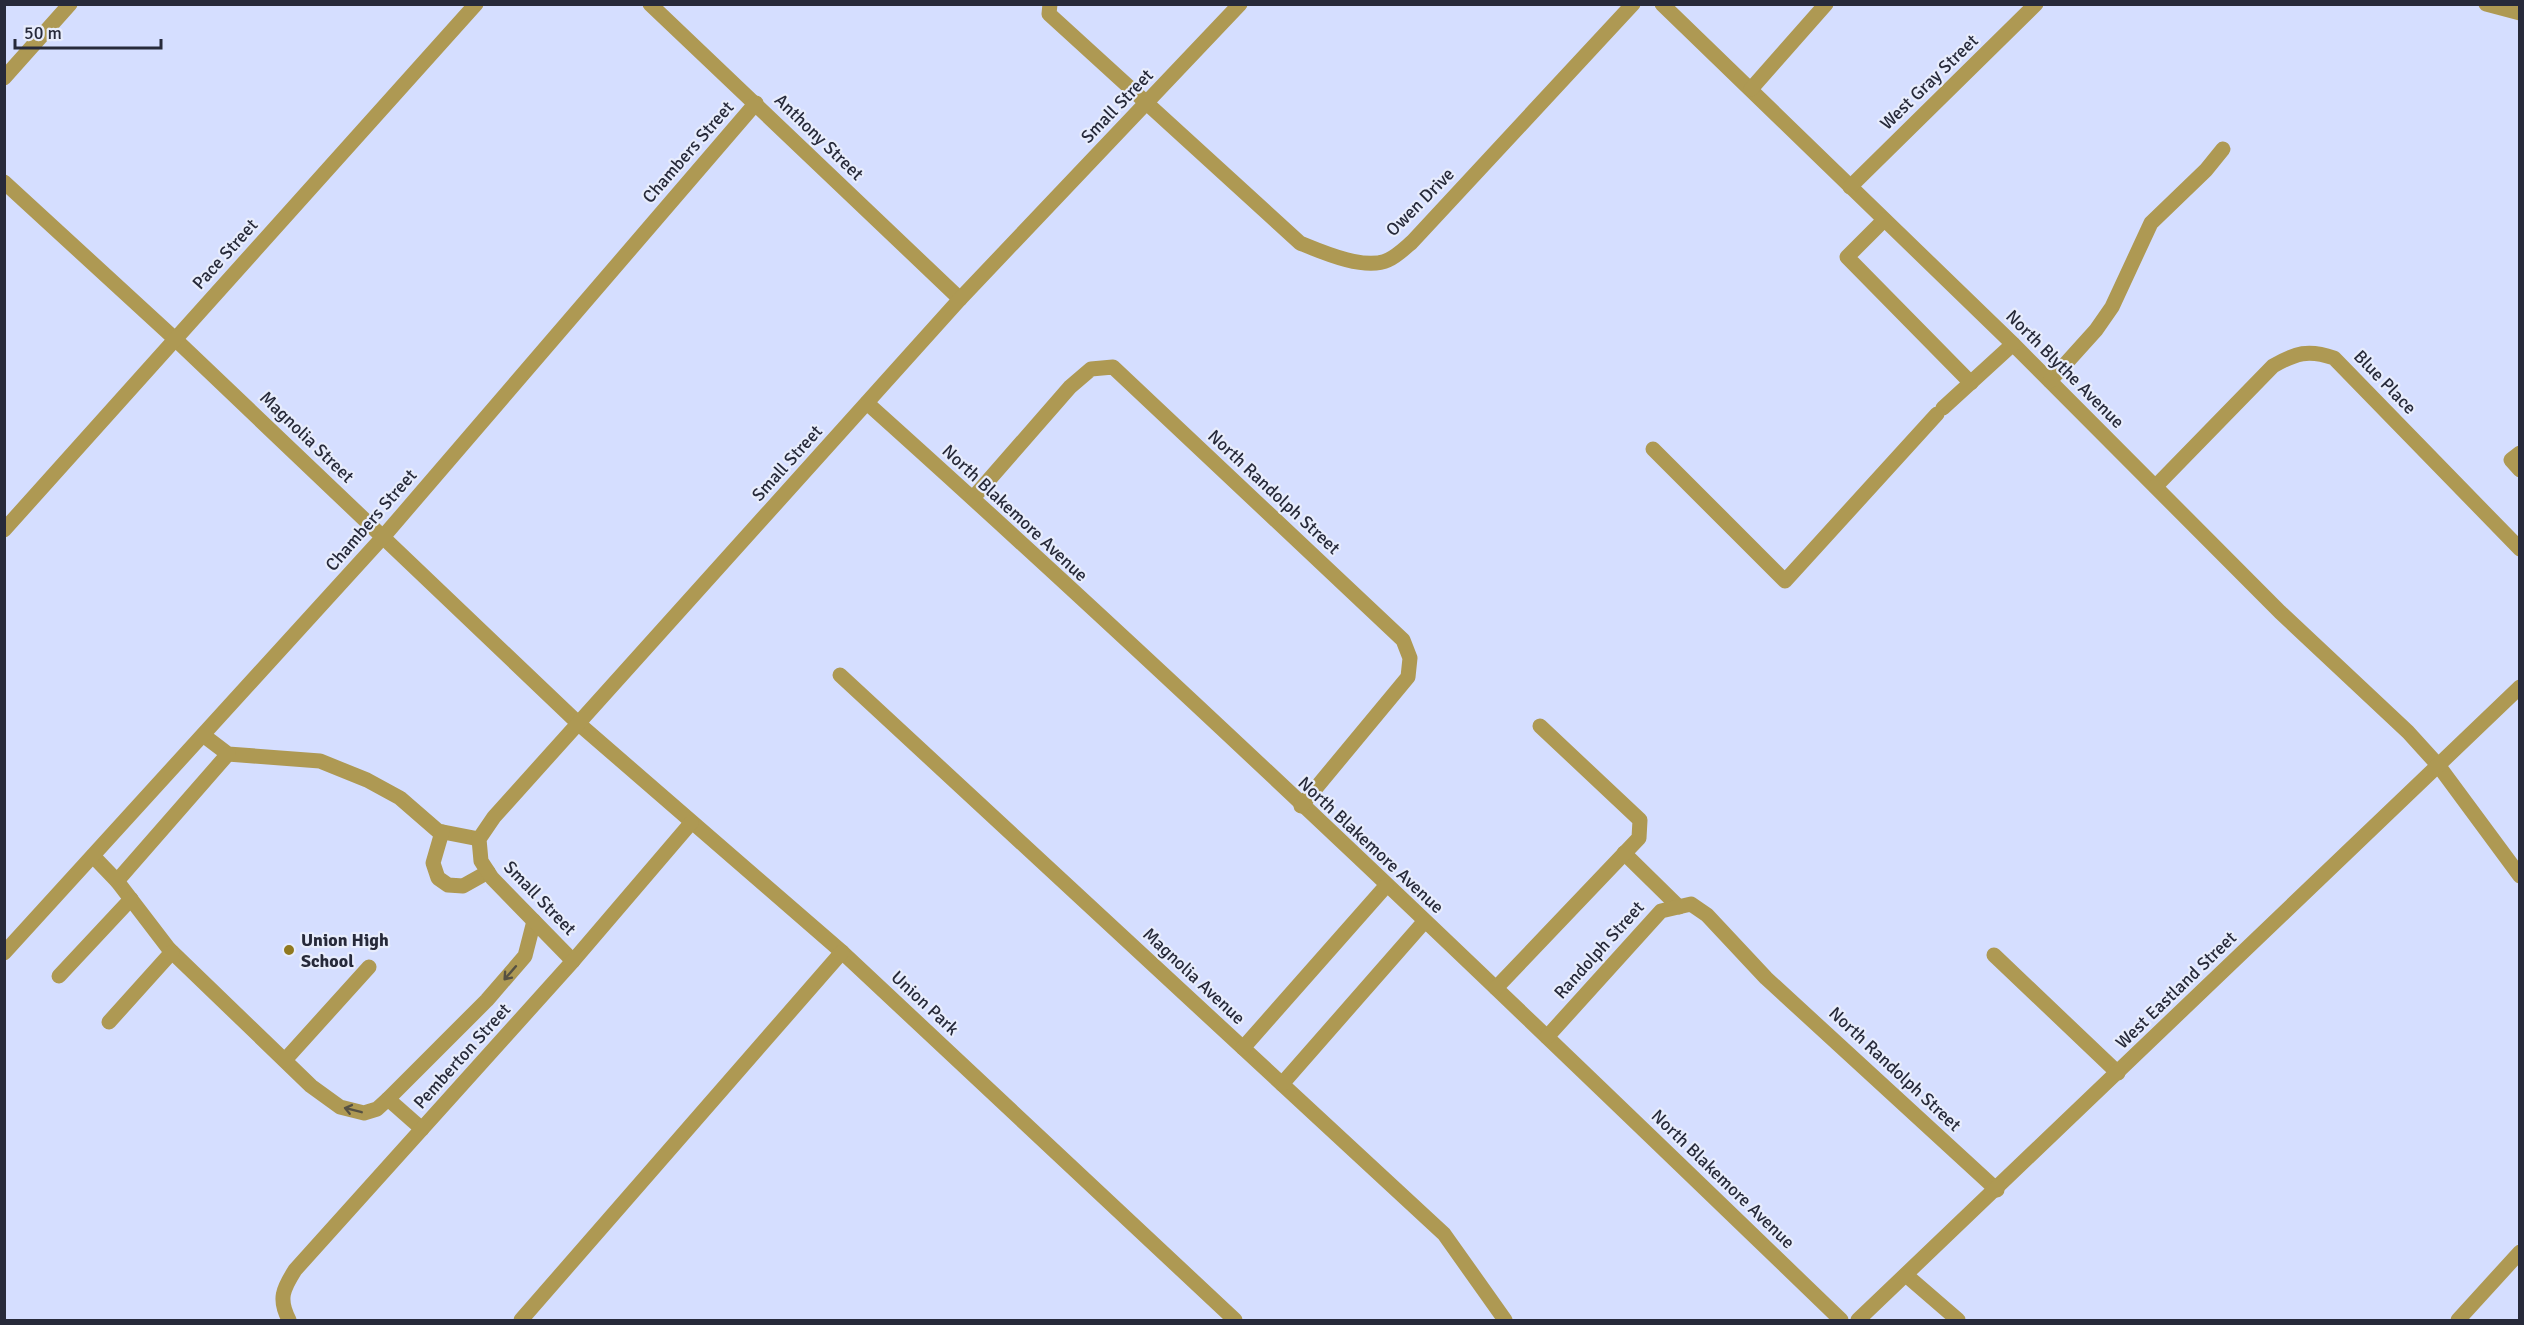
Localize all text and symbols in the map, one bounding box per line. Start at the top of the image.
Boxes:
scale bar [15,12,160,50]
text: 50 m [24,22,62,44]
street label: West Gray Street [1875,30,1983,134]
street label: Small Street [1076,64,1158,148]
street label: Anthony Street [770,89,868,185]
street label: Chambers Street [638,96,738,208]
street label: Owen Drive [1381,163,1459,241]
street label: Pace Street [188,214,262,294]
street label: North Blythe Avenue [2001,305,2129,433]
street label: Blue Place [2349,345,2421,419]
street label: Magnolia Street [255,387,359,487]
street label: Small Street [747,420,827,506]
street label: North Randolph Street [1203,425,1345,559]
street label: North Blakemore Avenue [938,440,1092,586]
street label: Chambers Street [321,464,421,576]
street label: North Blakemore Avenue [1294,772,1448,918]
street label: Small Street [499,856,581,940]
street label: Randolph Street [1549,897,1649,1003]
street label: Magnolia Avenue [1138,923,1250,1029]
street label: West Eastland Street [2111,927,2241,1053]
place label: Union High School [301,929,389,972]
marker: Union High School [282,943,296,957]
one-way arrow [503,965,517,980]
street label: Union Park [887,966,963,1040]
street label: Pemberton Street [409,999,515,1113]
street label: North Randolph Street [1824,1002,1966,1136]
one-way arrow [343,1103,362,1115]
street label: North Blakemore Avenue [1647,1105,1799,1253]

